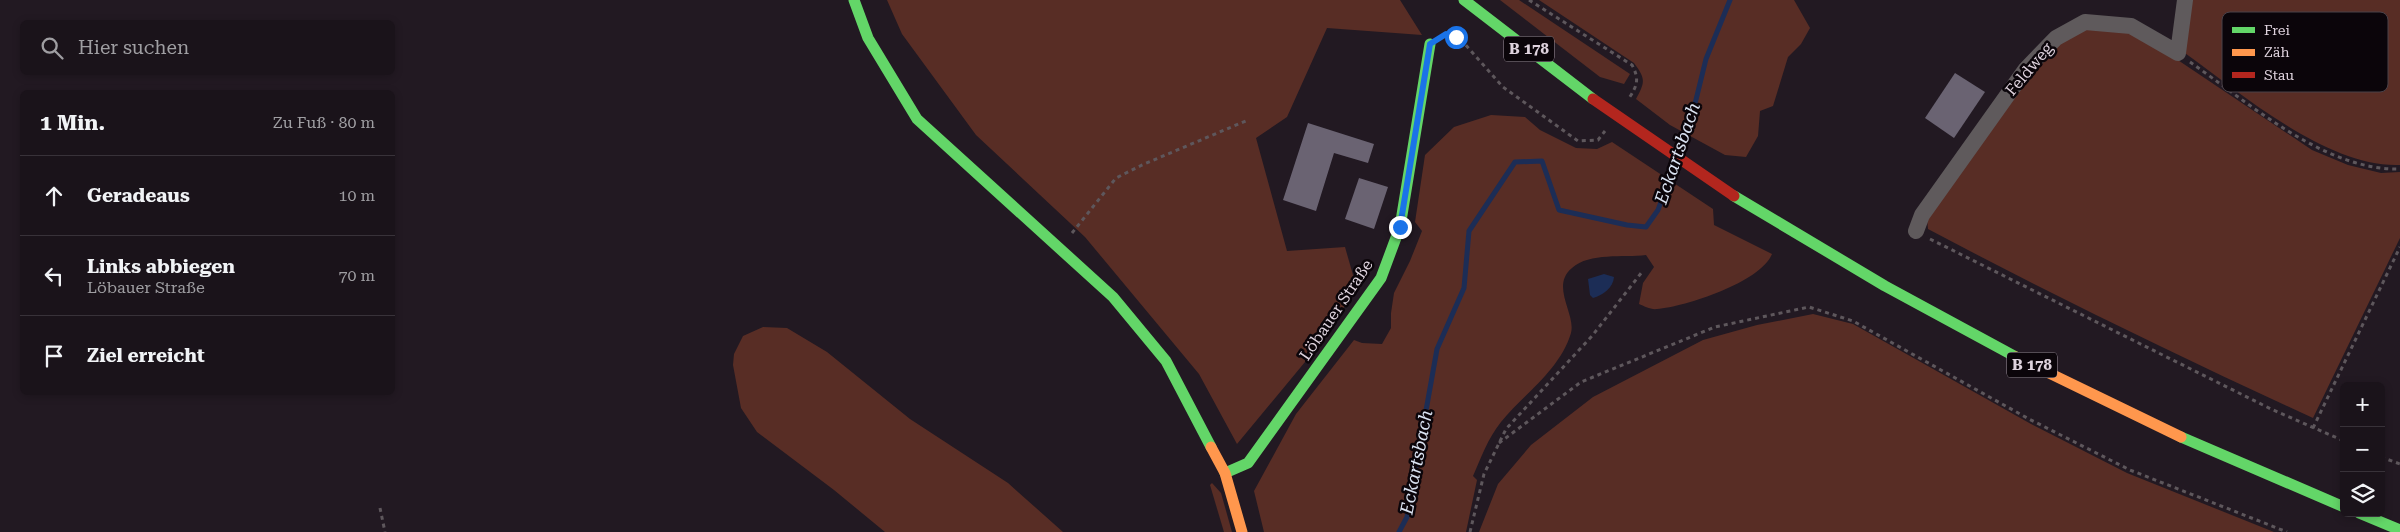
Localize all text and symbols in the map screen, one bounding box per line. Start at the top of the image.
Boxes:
legend [2222,12,2388,92]
search box [20,20,395,75]
text: Frei [2264,22,2291,38]
route start [1445,26,1468,49]
icon: search [38,34,66,62]
text: Hier suchen [78,36,189,59]
road number: B 178 [1504,36,1554,62]
street label: Feldweg [2001,38,2057,99]
text: Zäh [2264,44,2289,60]
text: Stau [2264,67,2294,83]
water label: Eckartsbach [1650,99,1704,207]
text: 1 Min. [40,111,105,135]
text: Zu Fuß · 80 m [273,113,375,132]
icon: ahead [40,182,68,210]
text: Geradeaus [87,184,190,207]
text: 10 m [338,186,375,205]
route end [1389,216,1412,239]
text: Links abbiegen [87,255,235,278]
street label: Löbauer Straße [1295,256,1377,364]
icon: left [40,262,68,290]
text: 70 m [338,266,375,285]
text: Löbauer Straße [87,278,205,297]
icon: arrive [40,342,68,370]
text: Ziel erreicht [87,344,205,367]
road number: B 178 [2007,352,2057,378]
map controls [2340,382,2385,517]
button: + [2340,382,2385,427]
water label: Eckartsbach [1395,408,1436,517]
button: − [2340,427,2385,472]
button: layers [2340,472,2385,517]

